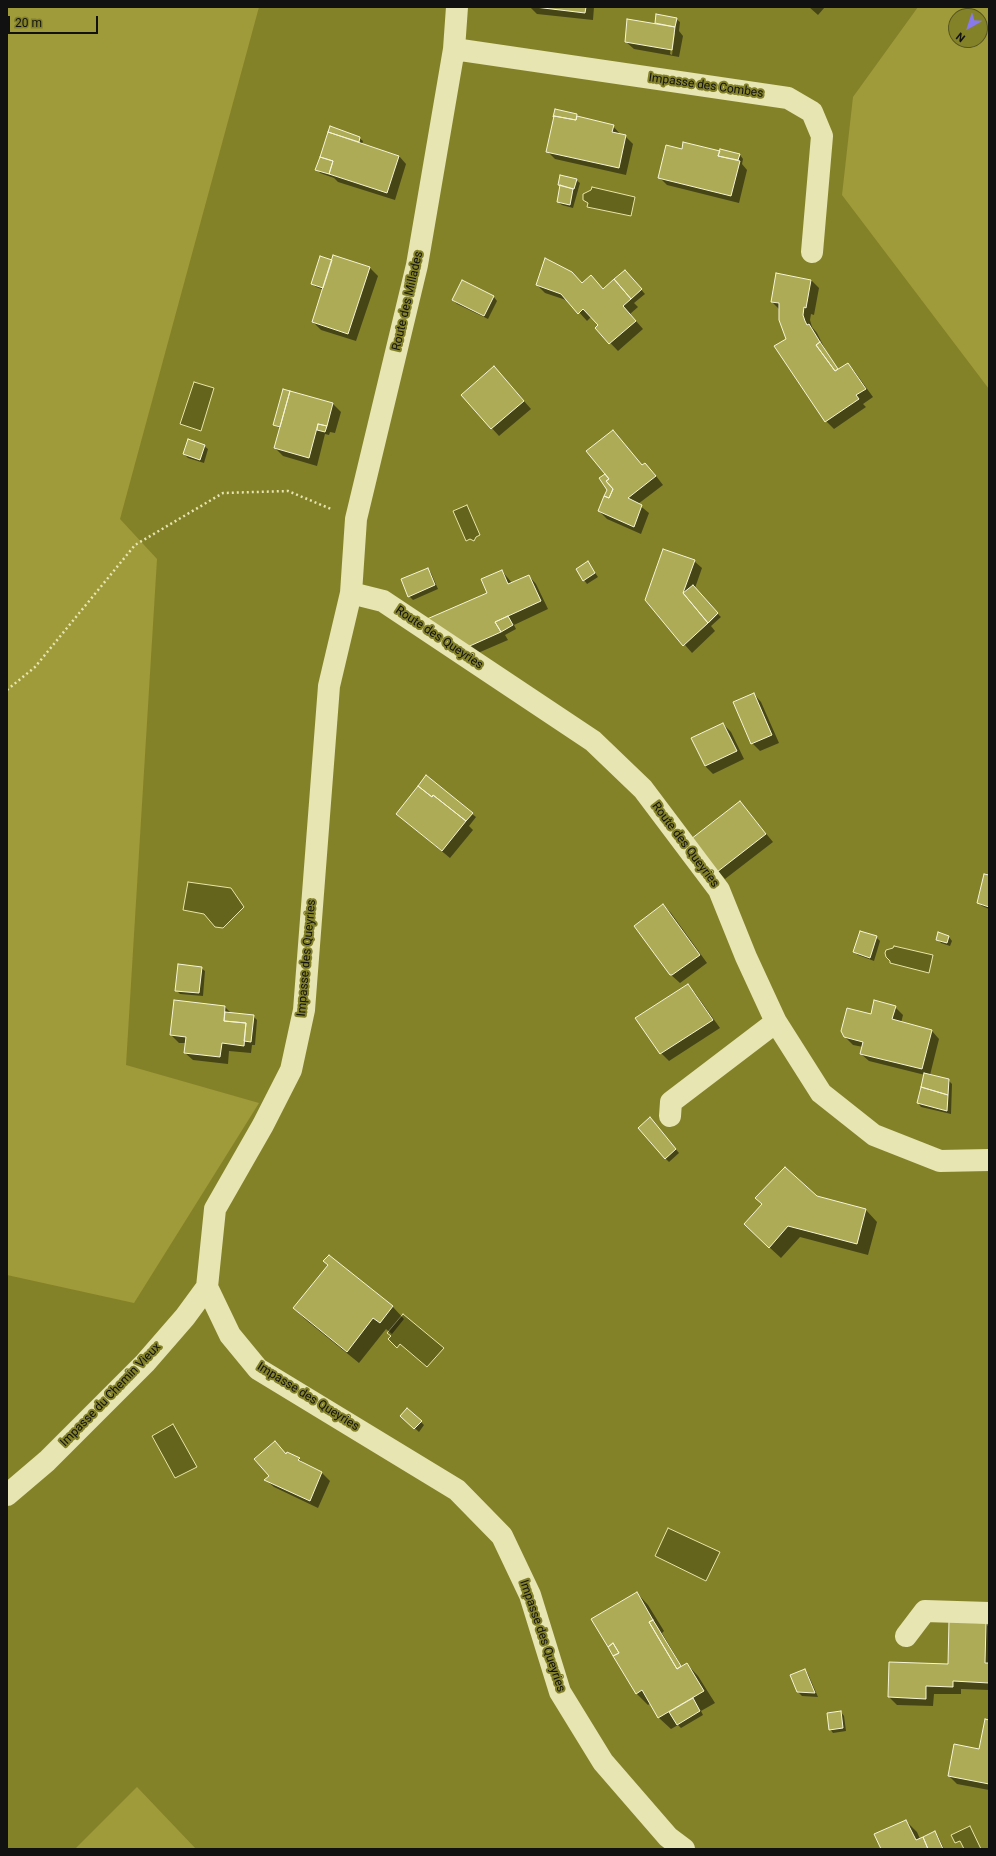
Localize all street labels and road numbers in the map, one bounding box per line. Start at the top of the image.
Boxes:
street label: Impasse des Combes [648,71,764,101]
street label: Route des Millades [390,250,426,352]
street label: Route des Queyries [392,603,486,673]
street label: Route des Queyries [648,800,722,890]
street label: Impasse des Queyries [295,899,319,1017]
street label: Impasse du Chemin Vieux [58,1340,164,1450]
street label: Impasse des Queyries [254,1360,362,1434]
street label: Impasse des Queyries [516,1578,568,1694]

